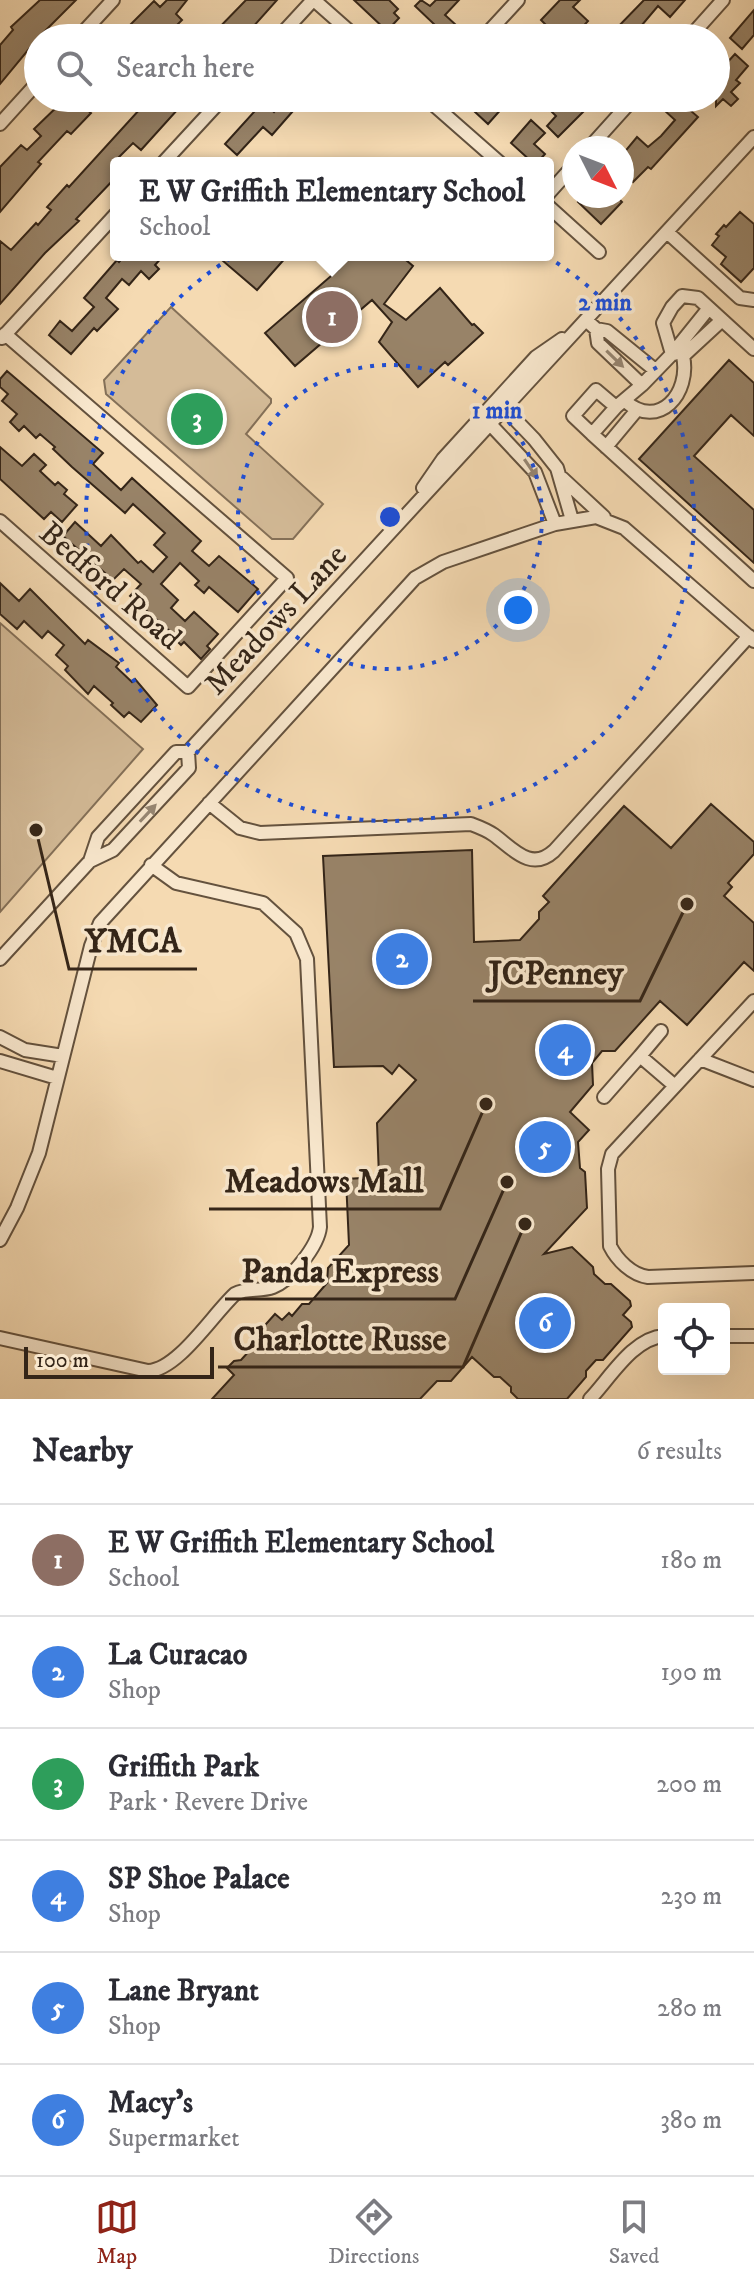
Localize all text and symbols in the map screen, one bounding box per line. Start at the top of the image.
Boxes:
search box [24,24,730,112]
icon: search [52,46,96,90]
text: Search here [116,50,255,87]
north arrow [562,136,634,208]
popup [110,157,554,261]
text: E W Griffith Elementary School [139,174,525,211]
text: School [139,211,210,244]
pin: 1 [306,287,358,347]
text: 2 min [578,288,632,318]
one-way arrow [605,350,624,368]
pin: 3 [171,389,223,449]
text: 1 min [472,396,523,426]
one-way arrow [524,458,539,479]
centre of rings [376,503,404,531]
street label: Bedford Road [30,514,189,659]
street label: Meadows Lane [196,537,356,704]
your location [498,590,538,630]
one-way arrow [138,803,156,822]
callout: YMCA [69,911,197,969]
text: YMCA [84,921,183,963]
pin: 2 [376,929,428,989]
callout: JCPenney [473,943,640,1001]
text: JCPenney [485,953,624,995]
pin: 4 [539,1020,591,1080]
pin: 5 [519,1117,571,1177]
callout: Meadows Mall [209,1151,440,1209]
text: Meadows Mall [225,1161,424,1203]
callout: Panda Express [225,1241,455,1299]
text: Panda Express [241,1251,439,1293]
pin: 6 [519,1293,571,1353]
map controls [658,1303,730,1375]
button: locate [658,1303,730,1375]
callout: Charlotte Russe [218,1309,463,1367]
text: Charlotte Russe [234,1319,446,1361]
scale bar [24,1343,214,1379]
text: 100 m [36,1347,89,1374]
text: Nearby [32,1430,133,1472]
text: 6 results [636,1435,722,1468]
text: E W Griffith Elementary School [108,1525,494,1562]
text: 1 [53,1544,63,1577]
text: 180 m [660,1544,722,1577]
text: School [108,1562,179,1595]
text: La Curacao [108,1637,247,1674]
text: 2 [52,1656,64,1689]
text: 190 m [660,1656,722,1689]
text: Shop [108,1674,161,1707]
text: Griffith Park [108,1749,259,1786]
text: 3 [53,1768,63,1801]
text: 200 m [656,1768,722,1801]
text: Park · Revere Drive [108,1786,308,1819]
text: SP Shoe Palace [108,1861,290,1898]
text: 4 [51,1880,65,1913]
text: 230 m [660,1880,722,1913]
text: Shop [108,1898,161,1931]
text: Lane Bryant [108,1973,259,2010]
text: 5 [52,1992,64,2025]
text: 280 m [657,1992,722,2025]
text: Shop [108,2010,161,2043]
text: Macy's [108,2085,193,2122]
text: 6 [51,2104,65,2137]
text: 380 m [660,2104,722,2137]
text: Supermarket [108,2122,240,2155]
tab: Map [95,2195,139,2270]
tab: Directions [328,2195,419,2270]
tab: Saved [609,2195,659,2270]

